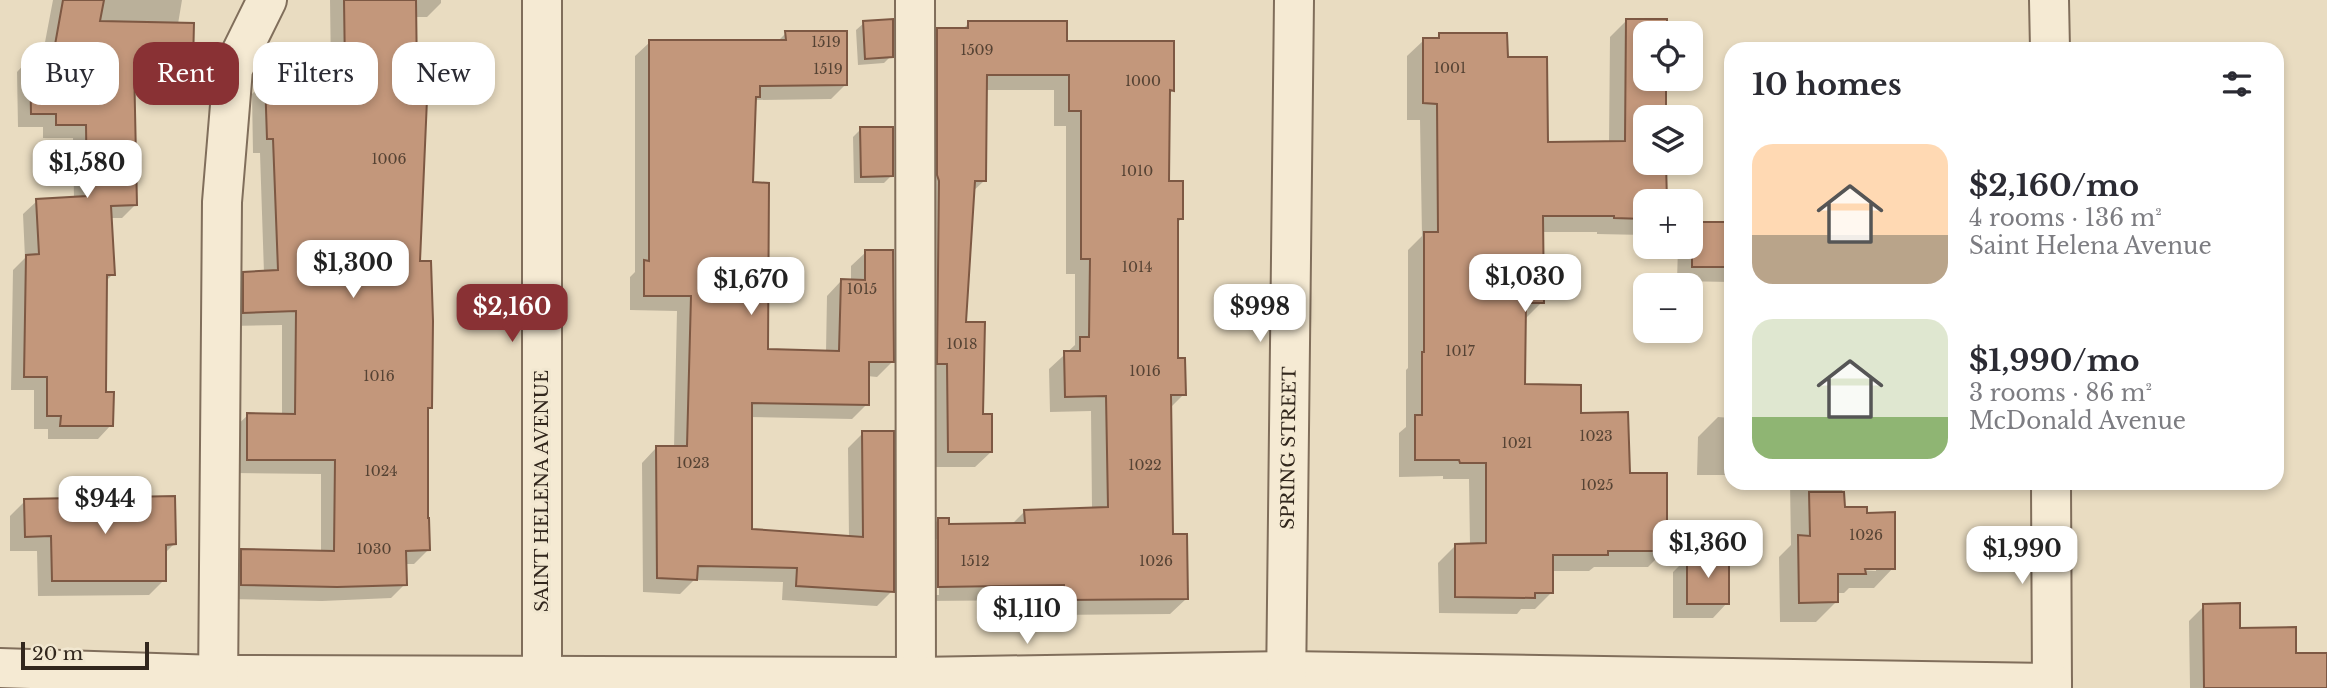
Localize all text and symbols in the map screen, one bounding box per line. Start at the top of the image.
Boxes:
map controls [1633,21,1703,343]
button: locate [1633,21,1703,91]
house number: 1519 [811,33,841,51]
house number: 1509 [960,41,994,59]
chip: Buy [21,42,119,105]
chip: Rent [133,42,239,105]
chip: Filters [253,42,378,105]
chip: New [392,42,495,105]
house number: 1001 [1434,59,1466,77]
house number: 1519 [813,60,843,78]
icon: filters [2218,65,2256,103]
text: 10 homes [1752,66,1902,103]
house number: 1000 [1125,72,1161,90]
button: layers [1633,105,1703,175]
pin: $1,580 [30,140,144,200]
text: $1,580 [49,149,125,177]
house number: 1006 [371,150,407,168]
house number: 1010 [1121,162,1153,180]
text: $2,160/mo [1969,167,2139,204]
icon: home [1808,172,1892,256]
button: + [1633,189,1703,259]
text: 4 rooms · 136 m² [1969,204,2162,232]
text: Saint Helena Avenue [1969,232,2212,260]
pin: $1,300 [296,240,410,300]
text: $1,300 [313,249,393,277]
pin: $1,030 [1468,254,1582,314]
pin: $1,670 [694,258,808,317]
house number: 1014 [1122,258,1152,276]
text: $1,030 [1485,263,1565,291]
text: $1,670 [713,266,789,294]
button: − [1633,273,1703,343]
house number: 1015 [847,280,877,298]
pin: $2,160 [455,284,569,344]
pin: $998 [1219,284,1301,344]
text: $2,160 [473,293,551,321]
text: $998 [1230,293,1290,321]
house number: 1018 [947,335,977,353]
house number: 1017 [1445,342,1476,360]
text: $1,990/mo [1969,342,2140,379]
icon: home [1808,347,1892,431]
house number: 1016 [1129,362,1161,380]
street label: SPRING STREET [1277,366,1301,530]
house number: 1016 [363,367,395,385]
street label: SAINT HELENA AVENUE [531,370,553,612]
text: 3 rooms · 86 m² [1969,379,2152,407]
text: McDonald Avenue [1969,407,2186,435]
house number: 1023 [1579,427,1613,445]
house number: 1021 [1501,434,1533,452]
house number: 1023 [676,454,710,472]
house number: 1022 [1128,456,1162,474]
house number: 1024 [364,462,398,480]
pin: $944 [64,476,146,536]
house number: 1025 [1581,476,1613,494]
text: $944 [75,485,135,513]
pin: $1,360 [1651,520,1765,580]
house number: 1026 [1849,526,1883,544]
pin: $1,990 [1965,526,2079,586]
text: $1,360 [1669,529,1747,557]
text: $1,990 [1982,535,2062,563]
house number: 1030 [357,540,391,558]
house number: 1512 [960,552,990,570]
house number: 1026 [1139,552,1173,570]
pin: $1,110 [970,586,1084,646]
text: $1,110 [993,595,1061,623]
scale bar [21,639,149,671]
text: 20 m [32,642,83,665]

